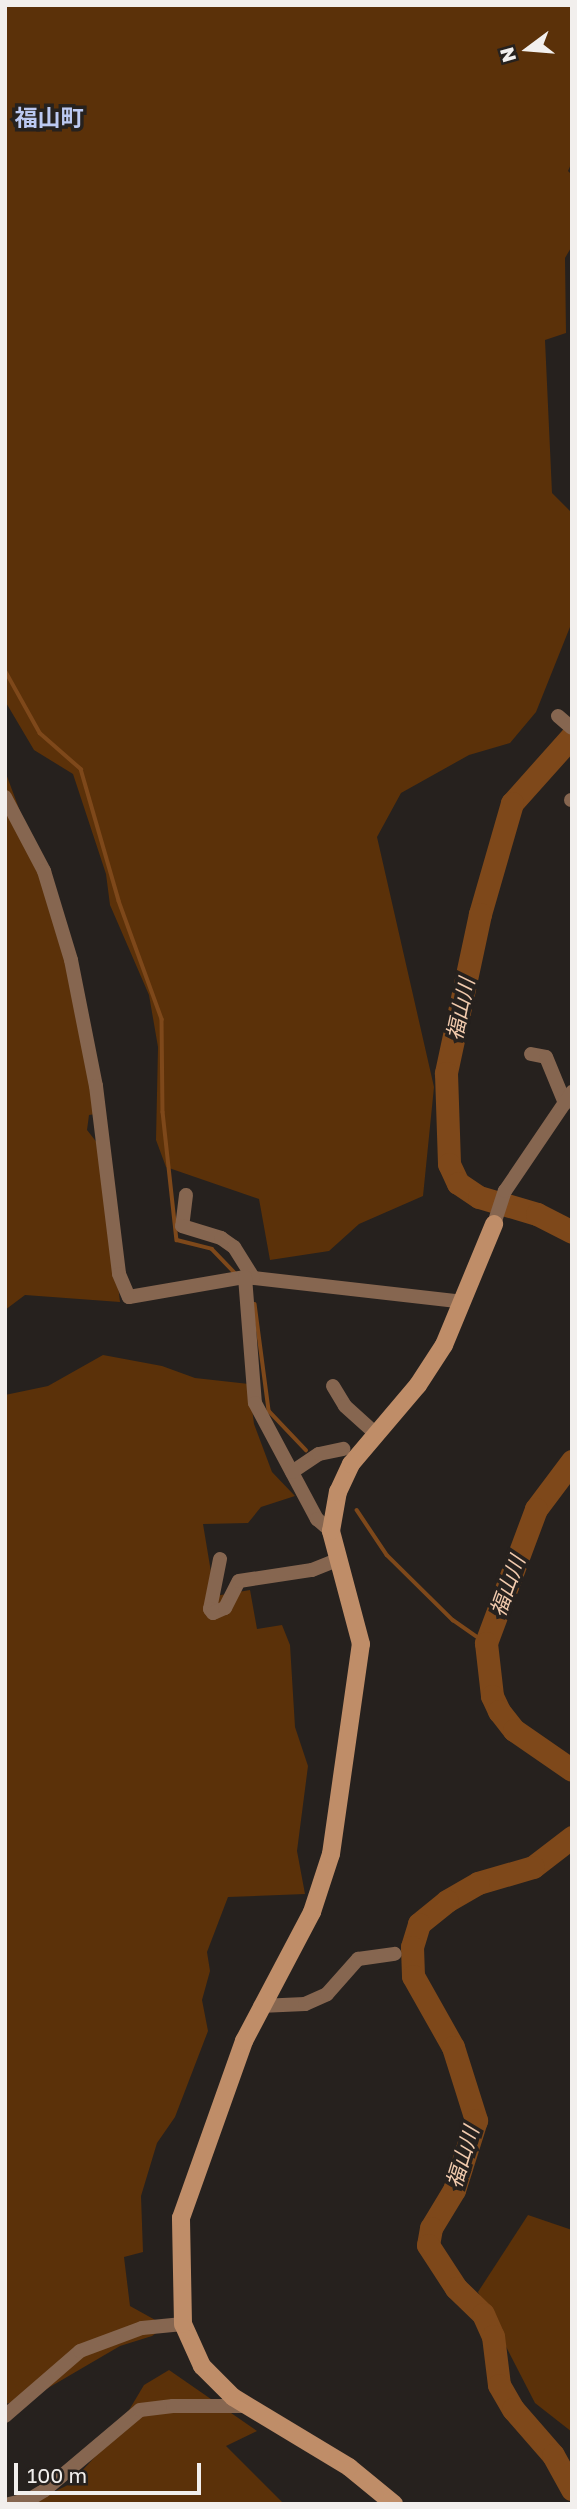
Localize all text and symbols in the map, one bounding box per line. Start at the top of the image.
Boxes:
north arrow [493,14,563,84]
text: N [494,45,520,65]
district label: 福山町 [15,103,83,131]
water label: 福山川 [441,976,479,1042]
water label: 福山川 [484,1552,530,1620]
water label: 福山川 [441,2123,483,2191]
scale bar [18,2450,205,2494]
text: 100 m [27,2462,87,2488]

